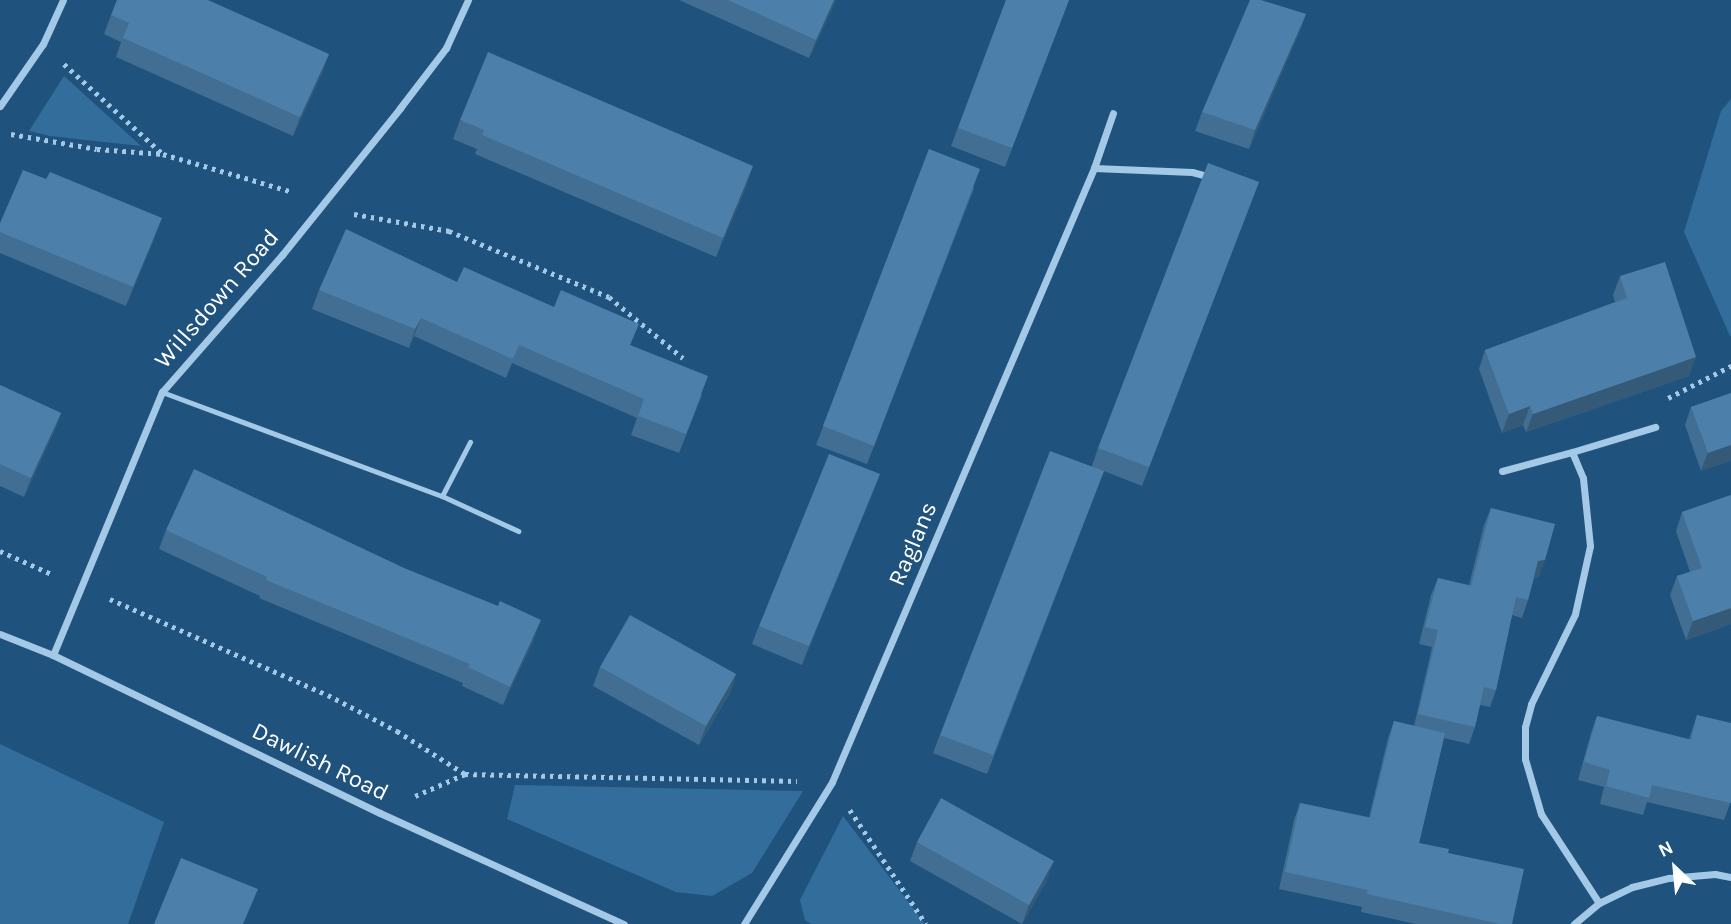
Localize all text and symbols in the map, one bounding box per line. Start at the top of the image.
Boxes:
street label: Willsdown Road [149,224,285,374]
street label: Raglans [882,498,944,590]
street label: Dawlish Road [247,717,393,807]
north arrow [1640,833,1710,903]
text: N [1655,836,1677,862]

